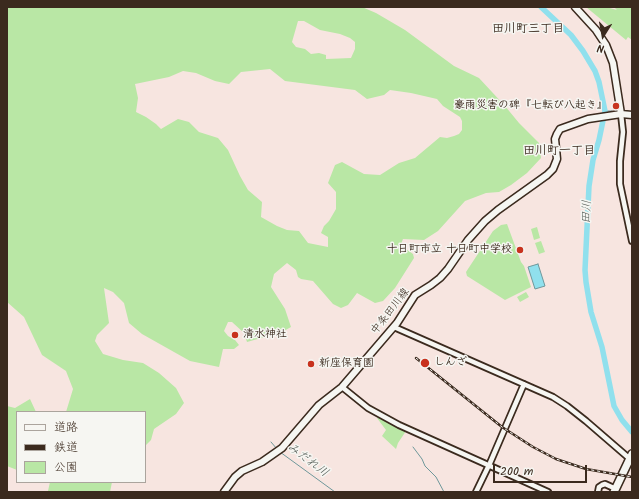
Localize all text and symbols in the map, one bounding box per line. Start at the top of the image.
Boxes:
north arrow [583,16,623,56]
district label: 田川町三丁目 [492,23,564,37]
text: N [596,38,606,57]
place label: 豪雨災害の碑『七転び八起き』 [454,99,608,113]
marker: 豪雨災害の碑『七転び八起き』 [611,101,621,111]
district label: 田川町一丁目 [523,145,595,159]
water label: 田川 [580,200,596,224]
place label: 十日町市立 十日町中学校 [387,243,512,257]
marker: 十日町市立 十日町中学校 [515,245,525,255]
street label: 中条田川線 [369,286,413,338]
place label: 清水神社 [243,328,287,342]
marker: 清水神社 [230,330,240,340]
place label: しんざ [434,356,467,370]
place label: 新座保育園 [319,357,374,371]
marker: しんざ [419,357,431,369]
marker: 新座保育園 [306,359,316,369]
legend [16,411,146,483]
text: 道路 [54,418,78,437]
text: 鉄道 [54,438,78,457]
water label: みだれ川 [283,441,331,481]
scale bar [495,457,589,483]
text: 公園 [54,458,78,477]
text: 200 m [500,462,533,481]

